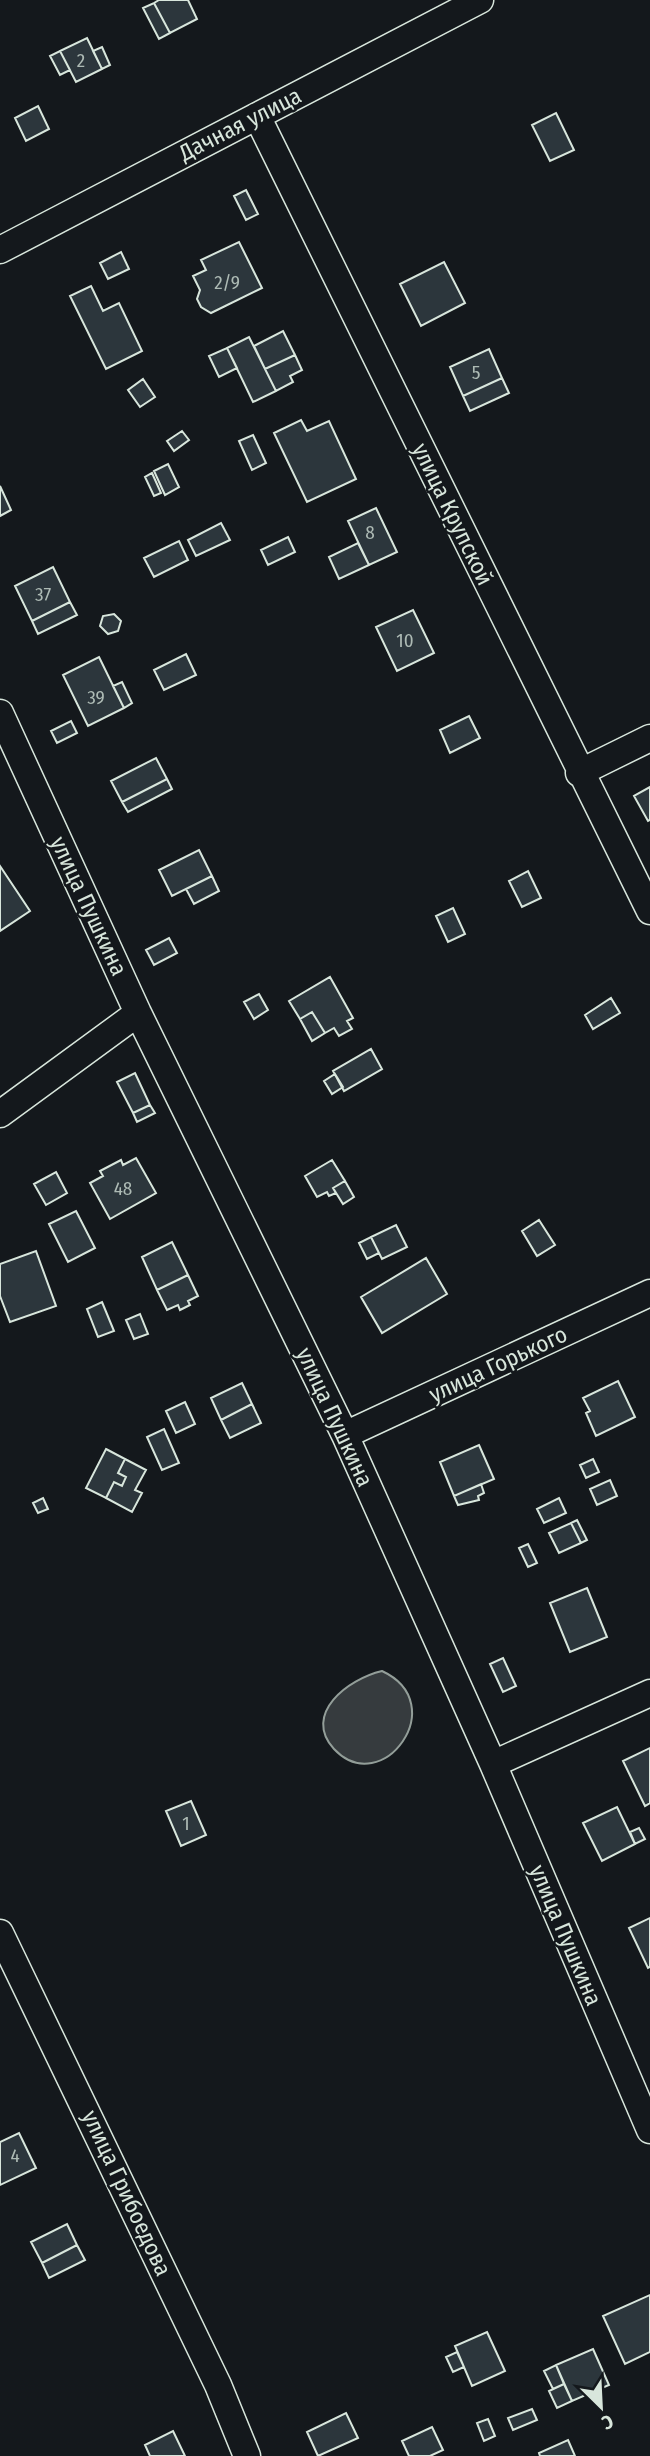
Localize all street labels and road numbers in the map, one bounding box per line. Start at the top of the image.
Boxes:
street label: Дачная улица [173,81,306,167]
street label: улица Крупской [406,438,500,590]
street label: улица Пушкина [45,832,133,980]
street label: улица Горького [424,1320,572,1408]
street label: улица Пушкина [291,1343,379,1491]
street label: улица Пушкина [524,1860,608,2010]
street label: улица Грибоедова [76,2106,178,2280]

